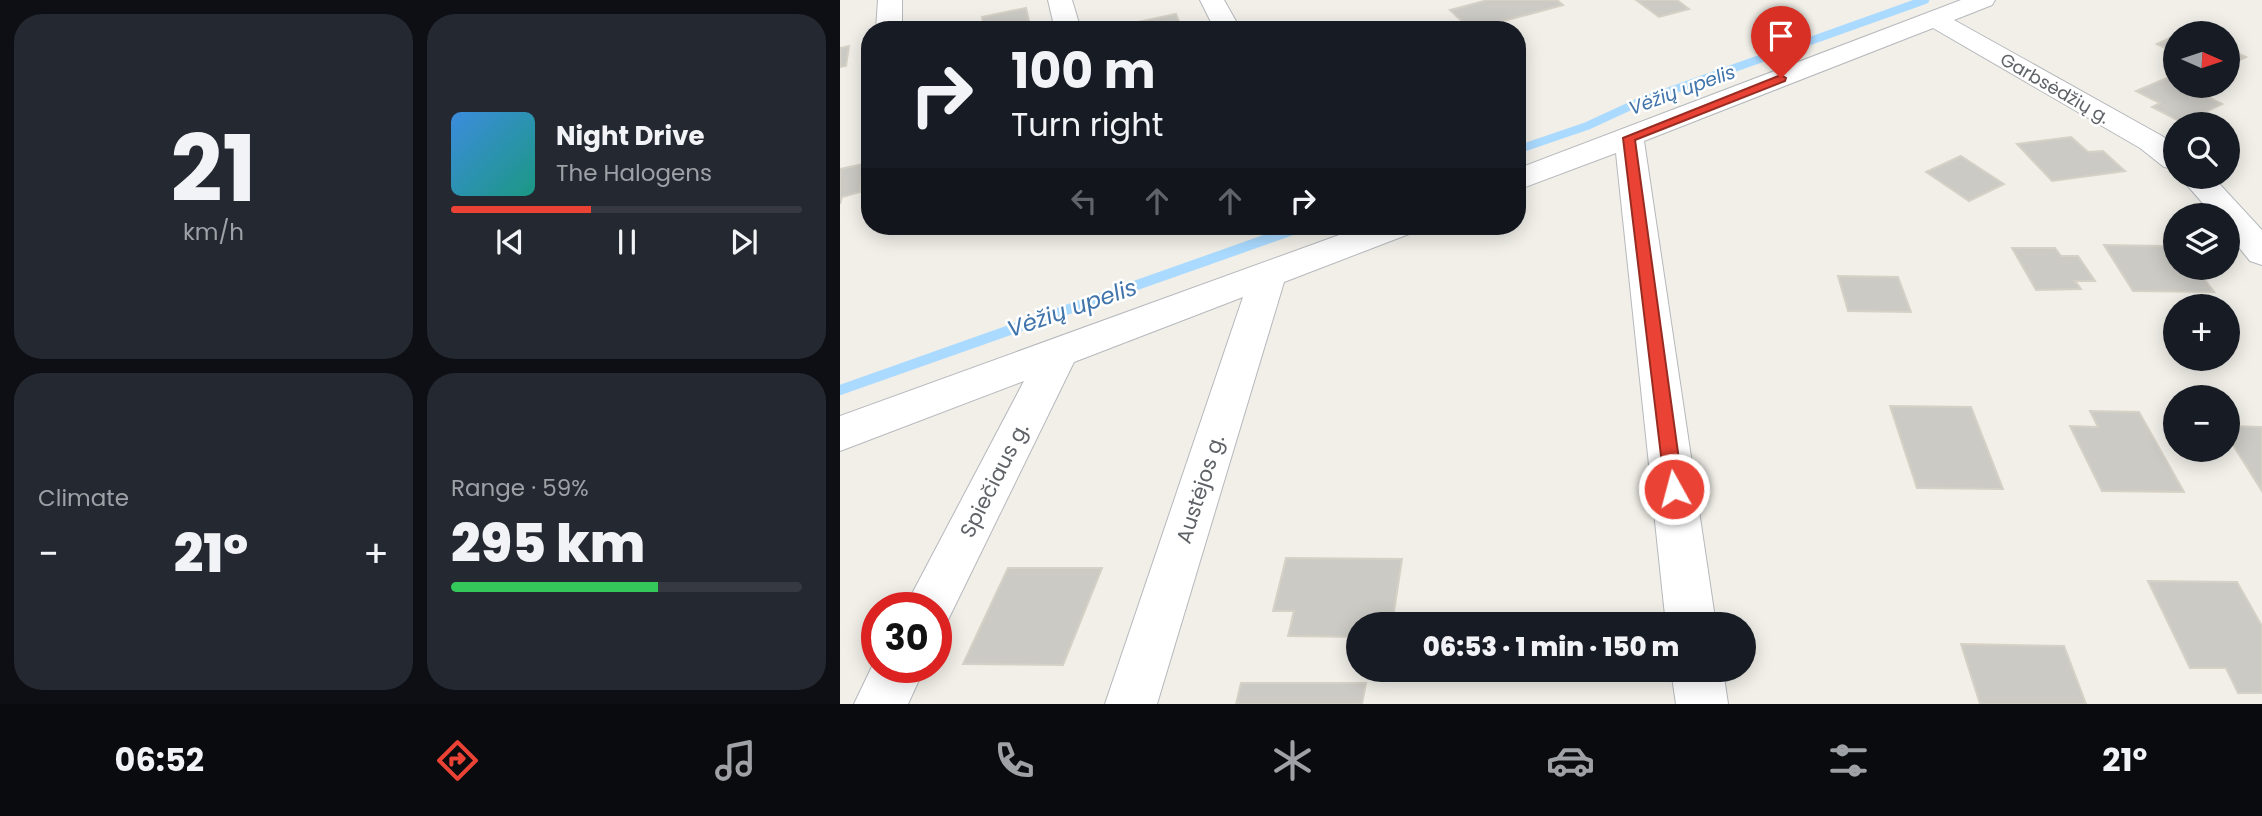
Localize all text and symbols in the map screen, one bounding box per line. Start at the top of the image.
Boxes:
pin [1751,6,1811,78]
icon: arrive [1762,17,1800,55]
north arrow [2163,21,2240,98]
map controls [2163,21,2240,462]
text: 100 m [1011,37,1156,105]
street label: Garbsėdžių g. [1996,47,2114,129]
icon: right [896,49,987,140]
water label: Vėžių upelis [1625,58,1739,122]
text: Turn right [1011,102,1163,147]
text: 21 [170,105,257,233]
button: search [2163,112,2240,189]
text: Night Drive [556,118,704,154]
text: The Halogens [556,157,712,189]
icon: left [1065,182,1103,220]
icon: ahead [1138,182,1176,220]
icon: ahead [1211,182,1249,220]
icon: right [1284,182,1322,220]
button: layers [2163,203,2240,280]
text: km/h [183,216,244,248]
icon: previous [491,223,529,261]
icon: pause [608,223,646,261]
icon: next [725,223,763,261]
water label: Vėžių upelis [1003,271,1141,345]
button: + [2163,294,2240,371]
button: − [2163,385,2240,462]
street label: Spiečiaus g. [953,418,1035,542]
street label: Austėjos g. [1169,431,1231,547]
position arrow [1637,452,1711,526]
text: Range · 59% [451,472,589,504]
text: Climate [38,482,129,514]
text: 295 km [451,507,645,580]
text: 21° [174,517,248,590]
text: − [38,527,59,580]
text: + [363,527,389,580]
speed limit sign: 30 [861,592,952,683]
text: 06:53 · 1 min · 150 m [1423,629,1679,665]
icon: directions [433,736,482,785]
icon: music [711,736,760,785]
icon: phone [990,736,1039,785]
icon: climate [1268,736,1317,785]
icon: car [1546,736,1595,785]
icon: filters [1824,736,1873,785]
text: 06:52 [115,737,204,782]
text: 21° [2102,737,2147,782]

